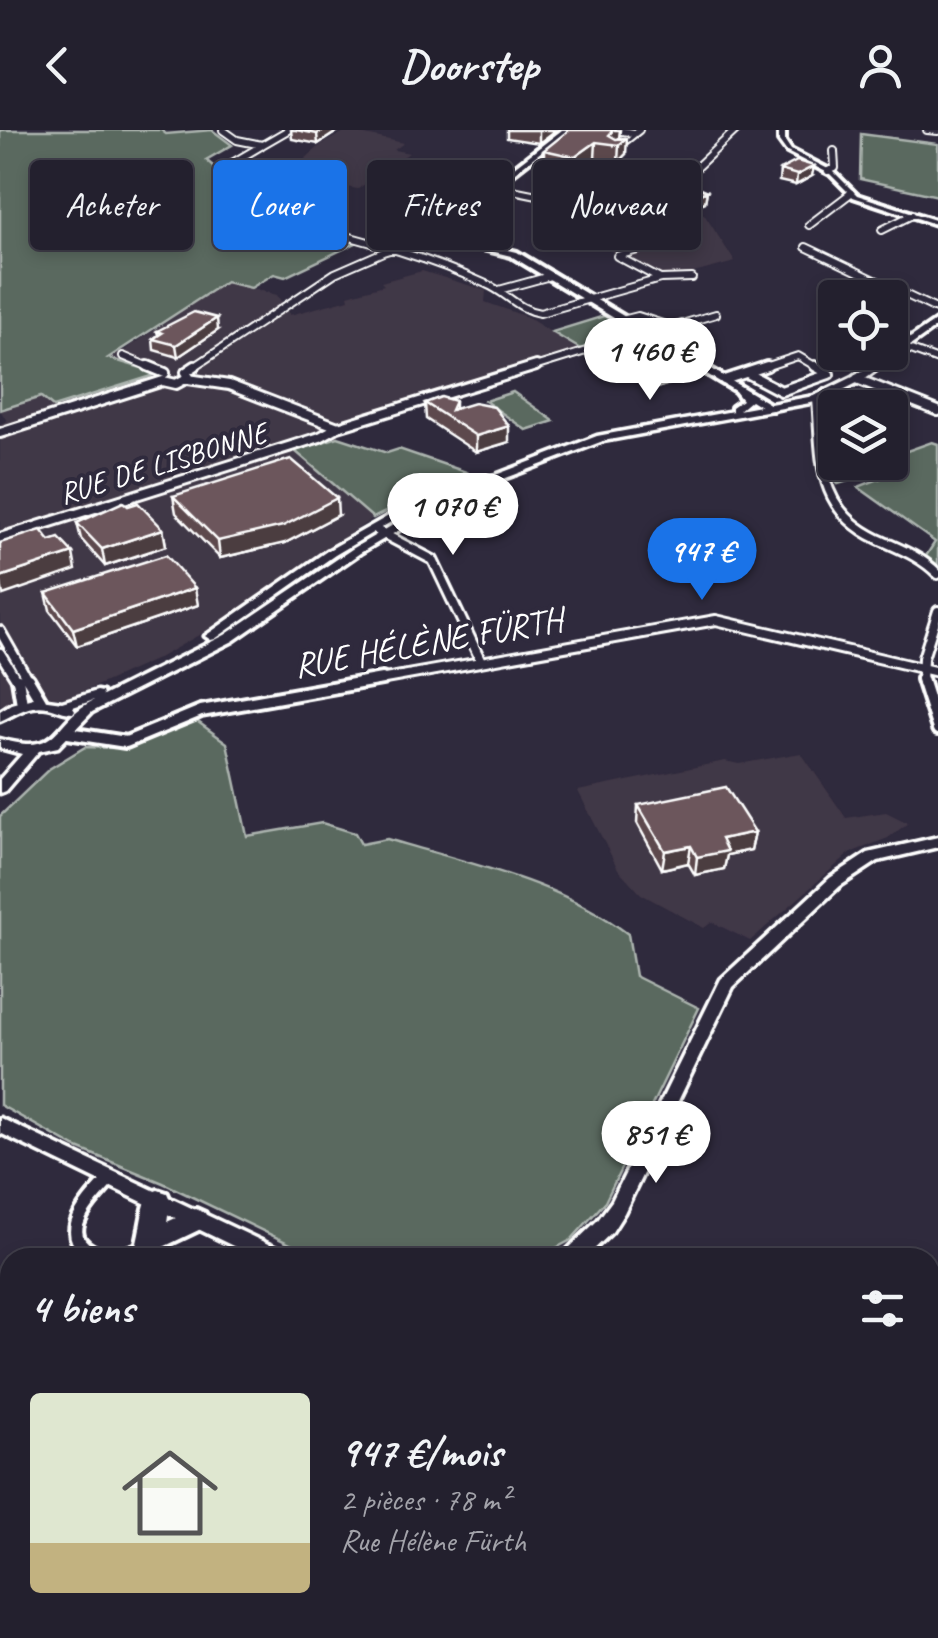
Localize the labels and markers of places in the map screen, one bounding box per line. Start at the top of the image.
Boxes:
pin: 1 460 € [558,318,742,403]
pin: 1 070 € [361,473,545,558]
pin: 947 € [632,518,772,603]
pin: 851 € [586,1101,726,1186]

